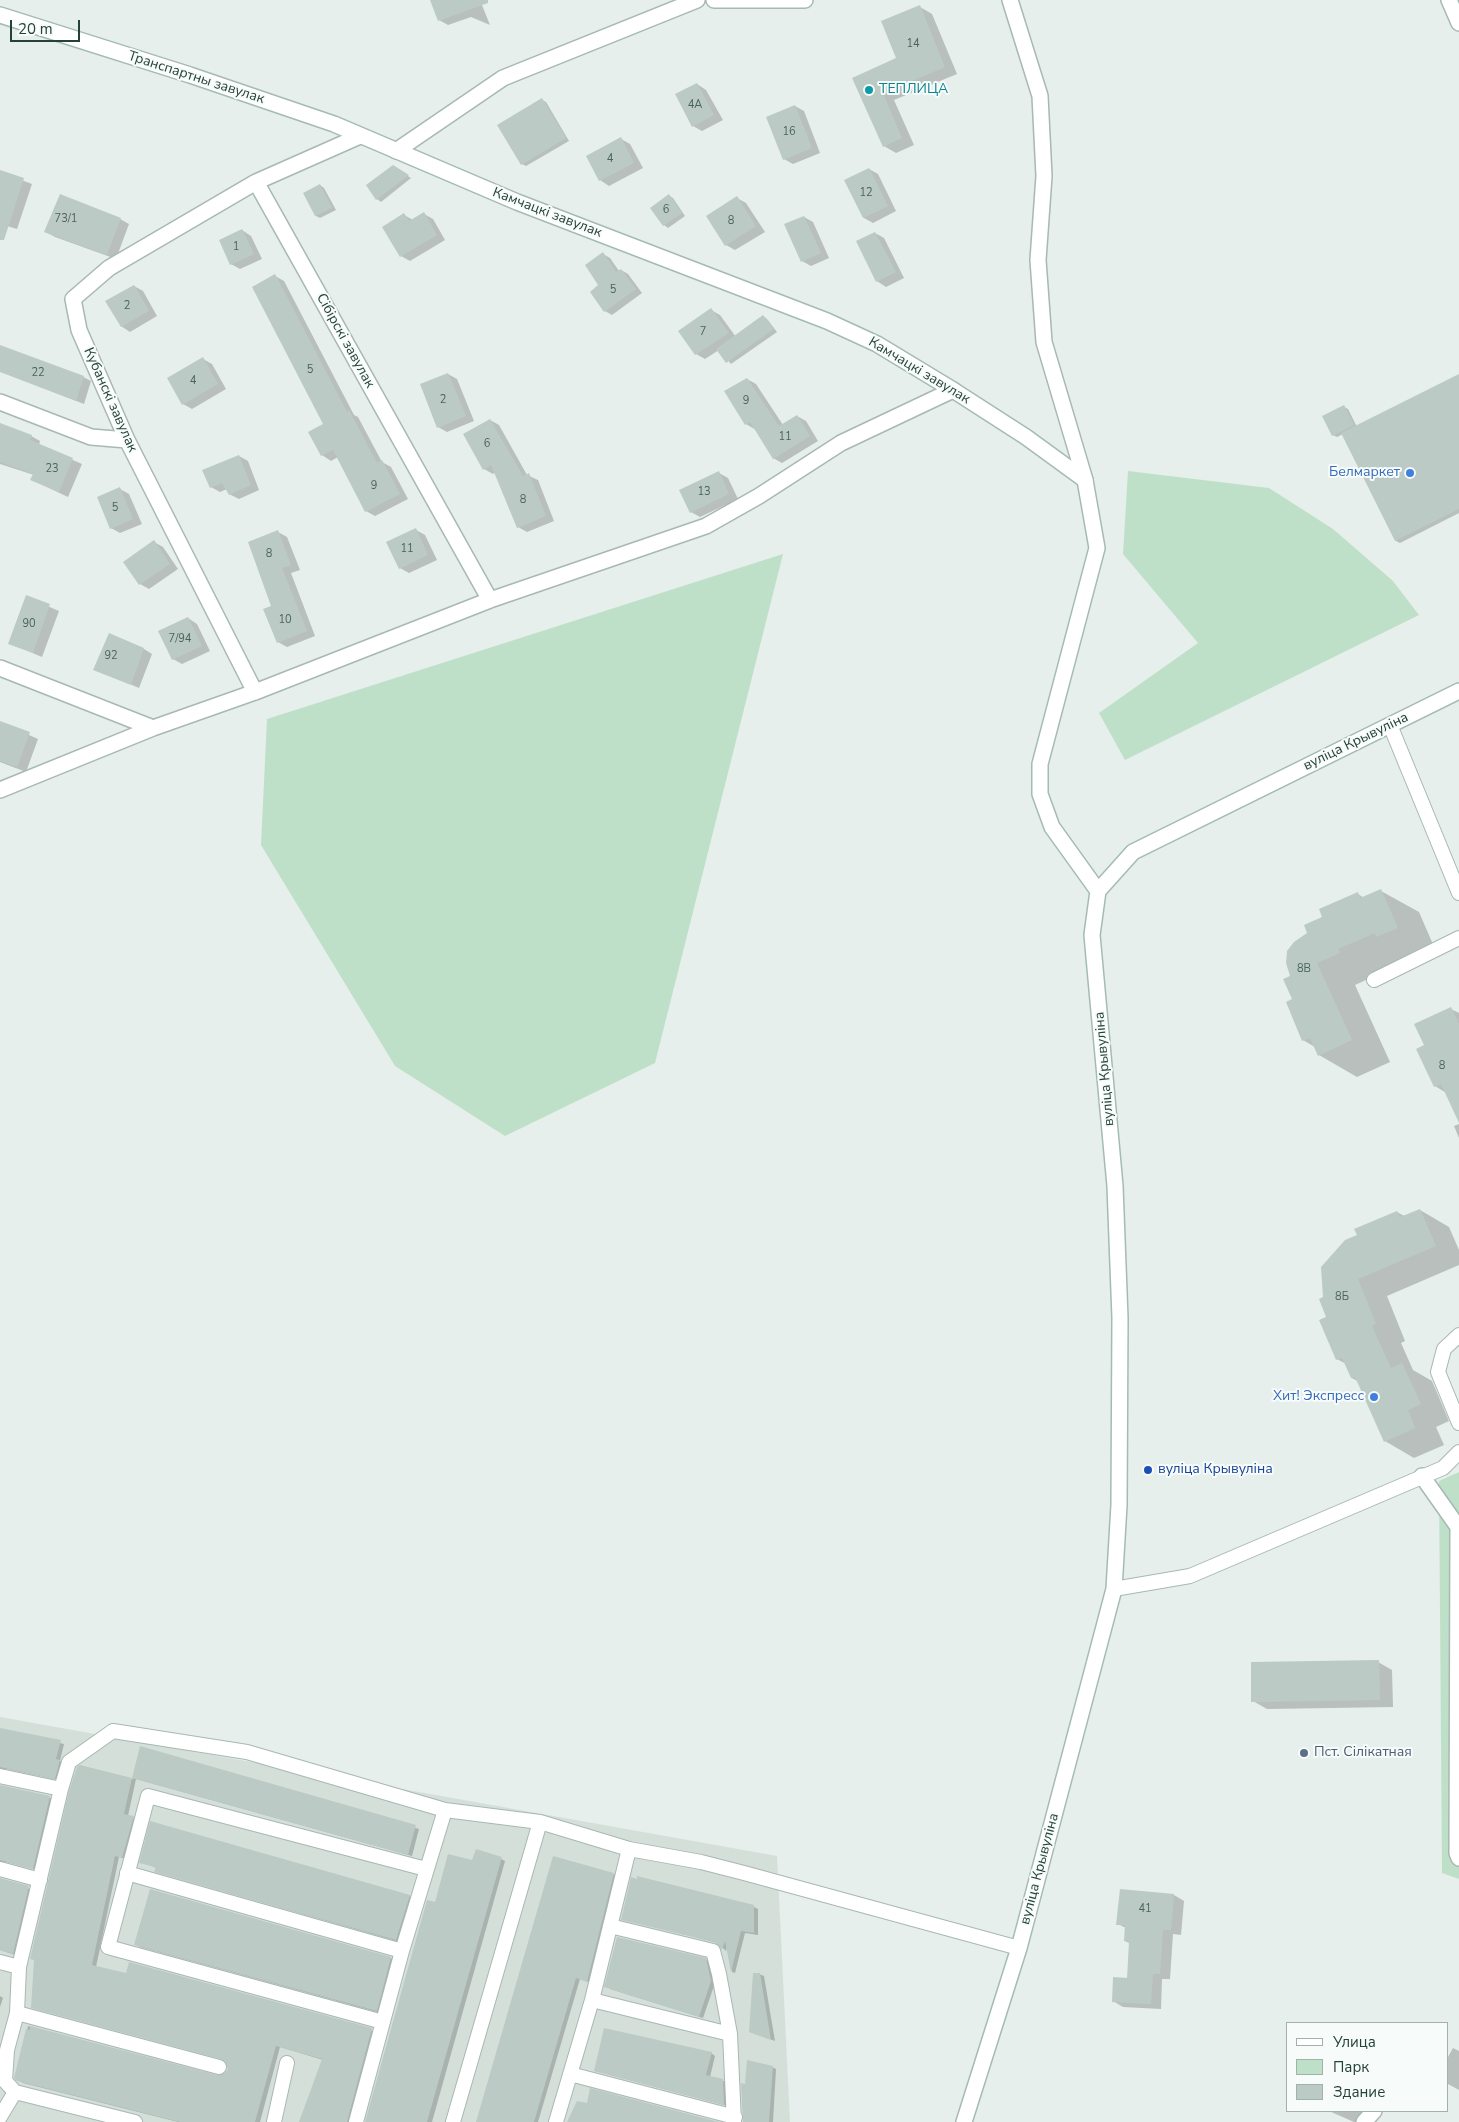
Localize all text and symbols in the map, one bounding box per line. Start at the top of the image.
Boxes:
scale bar [12,10,82,42]
text: 20 m [18,19,53,39]
house number: 14 [906,37,920,51]
street label: Транспартны завулак [126,48,266,108]
place label: ТЕПЛИЦА [879,82,948,98]
marker: ТЕПЛИЦА [863,84,875,96]
house number: 4А [688,98,702,112]
house number: 16 [782,125,796,139]
house number: 4 [607,152,613,166]
street label: Камчацкі завулак [490,184,604,242]
house number: 12 [859,186,873,200]
house number: 6 [663,203,669,217]
house number: 73/1 [55,212,77,226]
house number: 8 [728,214,734,228]
house number: 1 [233,240,239,254]
house number: 5 [610,283,616,297]
street label: Сібірскі завулак [312,291,378,391]
house number: 2 [124,299,130,313]
house number: 7 [700,325,706,339]
street label: Камчацкі завулак [865,334,973,408]
street label: Кубанскі завулак [79,345,141,455]
house number: 5 [307,363,313,377]
house number: 22 [31,366,45,380]
house number: 4 [190,374,196,388]
house number: 2 [440,393,446,407]
house number: 9 [743,394,749,408]
house number: 11 [778,430,792,444]
house number: 6 [484,437,490,451]
house number: 23 [45,462,59,476]
place label: Белмаркет [1329,465,1400,481]
marker: Белмаркет [1404,467,1416,479]
house number: 9 [371,479,377,493]
house number: 13 [697,485,711,499]
house number: 8 [520,493,526,507]
house number: 5 [112,501,118,515]
house number: 11 [400,542,414,556]
house number: 8 [266,547,272,561]
house number: 10 [278,613,292,627]
house number: 90 [22,617,36,631]
house number: 7/94 [169,632,191,646]
house number: 92 [104,649,118,663]
street label: вуліца Крывуліна [1301,709,1411,775]
house number: 8В [1297,962,1311,976]
street label: вуліца Крывуліна [1092,1011,1118,1127]
house number: 8 [1439,1059,1445,1073]
house number: 8Б [1335,1290,1349,1304]
place label: Хит! Экспресс [1273,1389,1364,1405]
marker: Хит! Экспресс [1368,1391,1380,1403]
place label: вуліца Крывуліна [1158,1462,1273,1478]
marker: вуліца Крывуліна [1142,1464,1154,1476]
place label: Пст. Сілікатная [1314,1745,1412,1761]
marker: Пст. Сілікатная [1298,1747,1310,1759]
street label: вуліца Крывуліна [1017,1811,1063,1927]
house number: 41 [1138,1902,1152,1916]
legend [1286,2022,1449,2112]
text: Улица [1333,2032,1376,2052]
text: Парк [1333,2057,1369,2077]
text: Здание [1333,2082,1385,2102]

